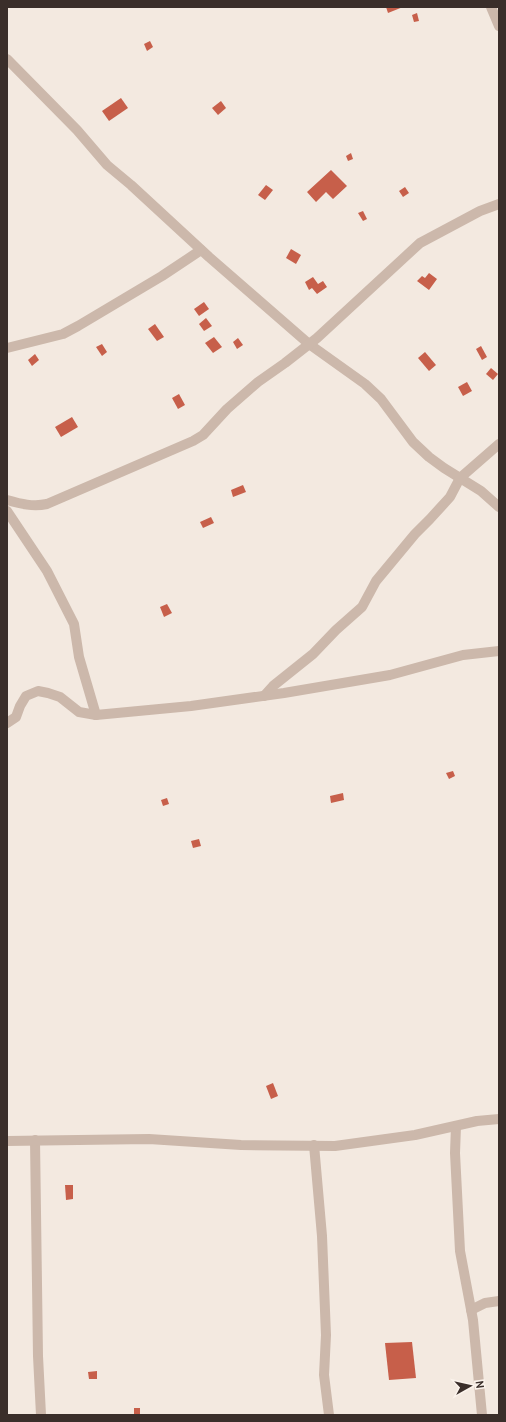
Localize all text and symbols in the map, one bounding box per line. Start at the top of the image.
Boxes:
north arrow [450,1366,490,1406]
text: N [472,1380,487,1389]

